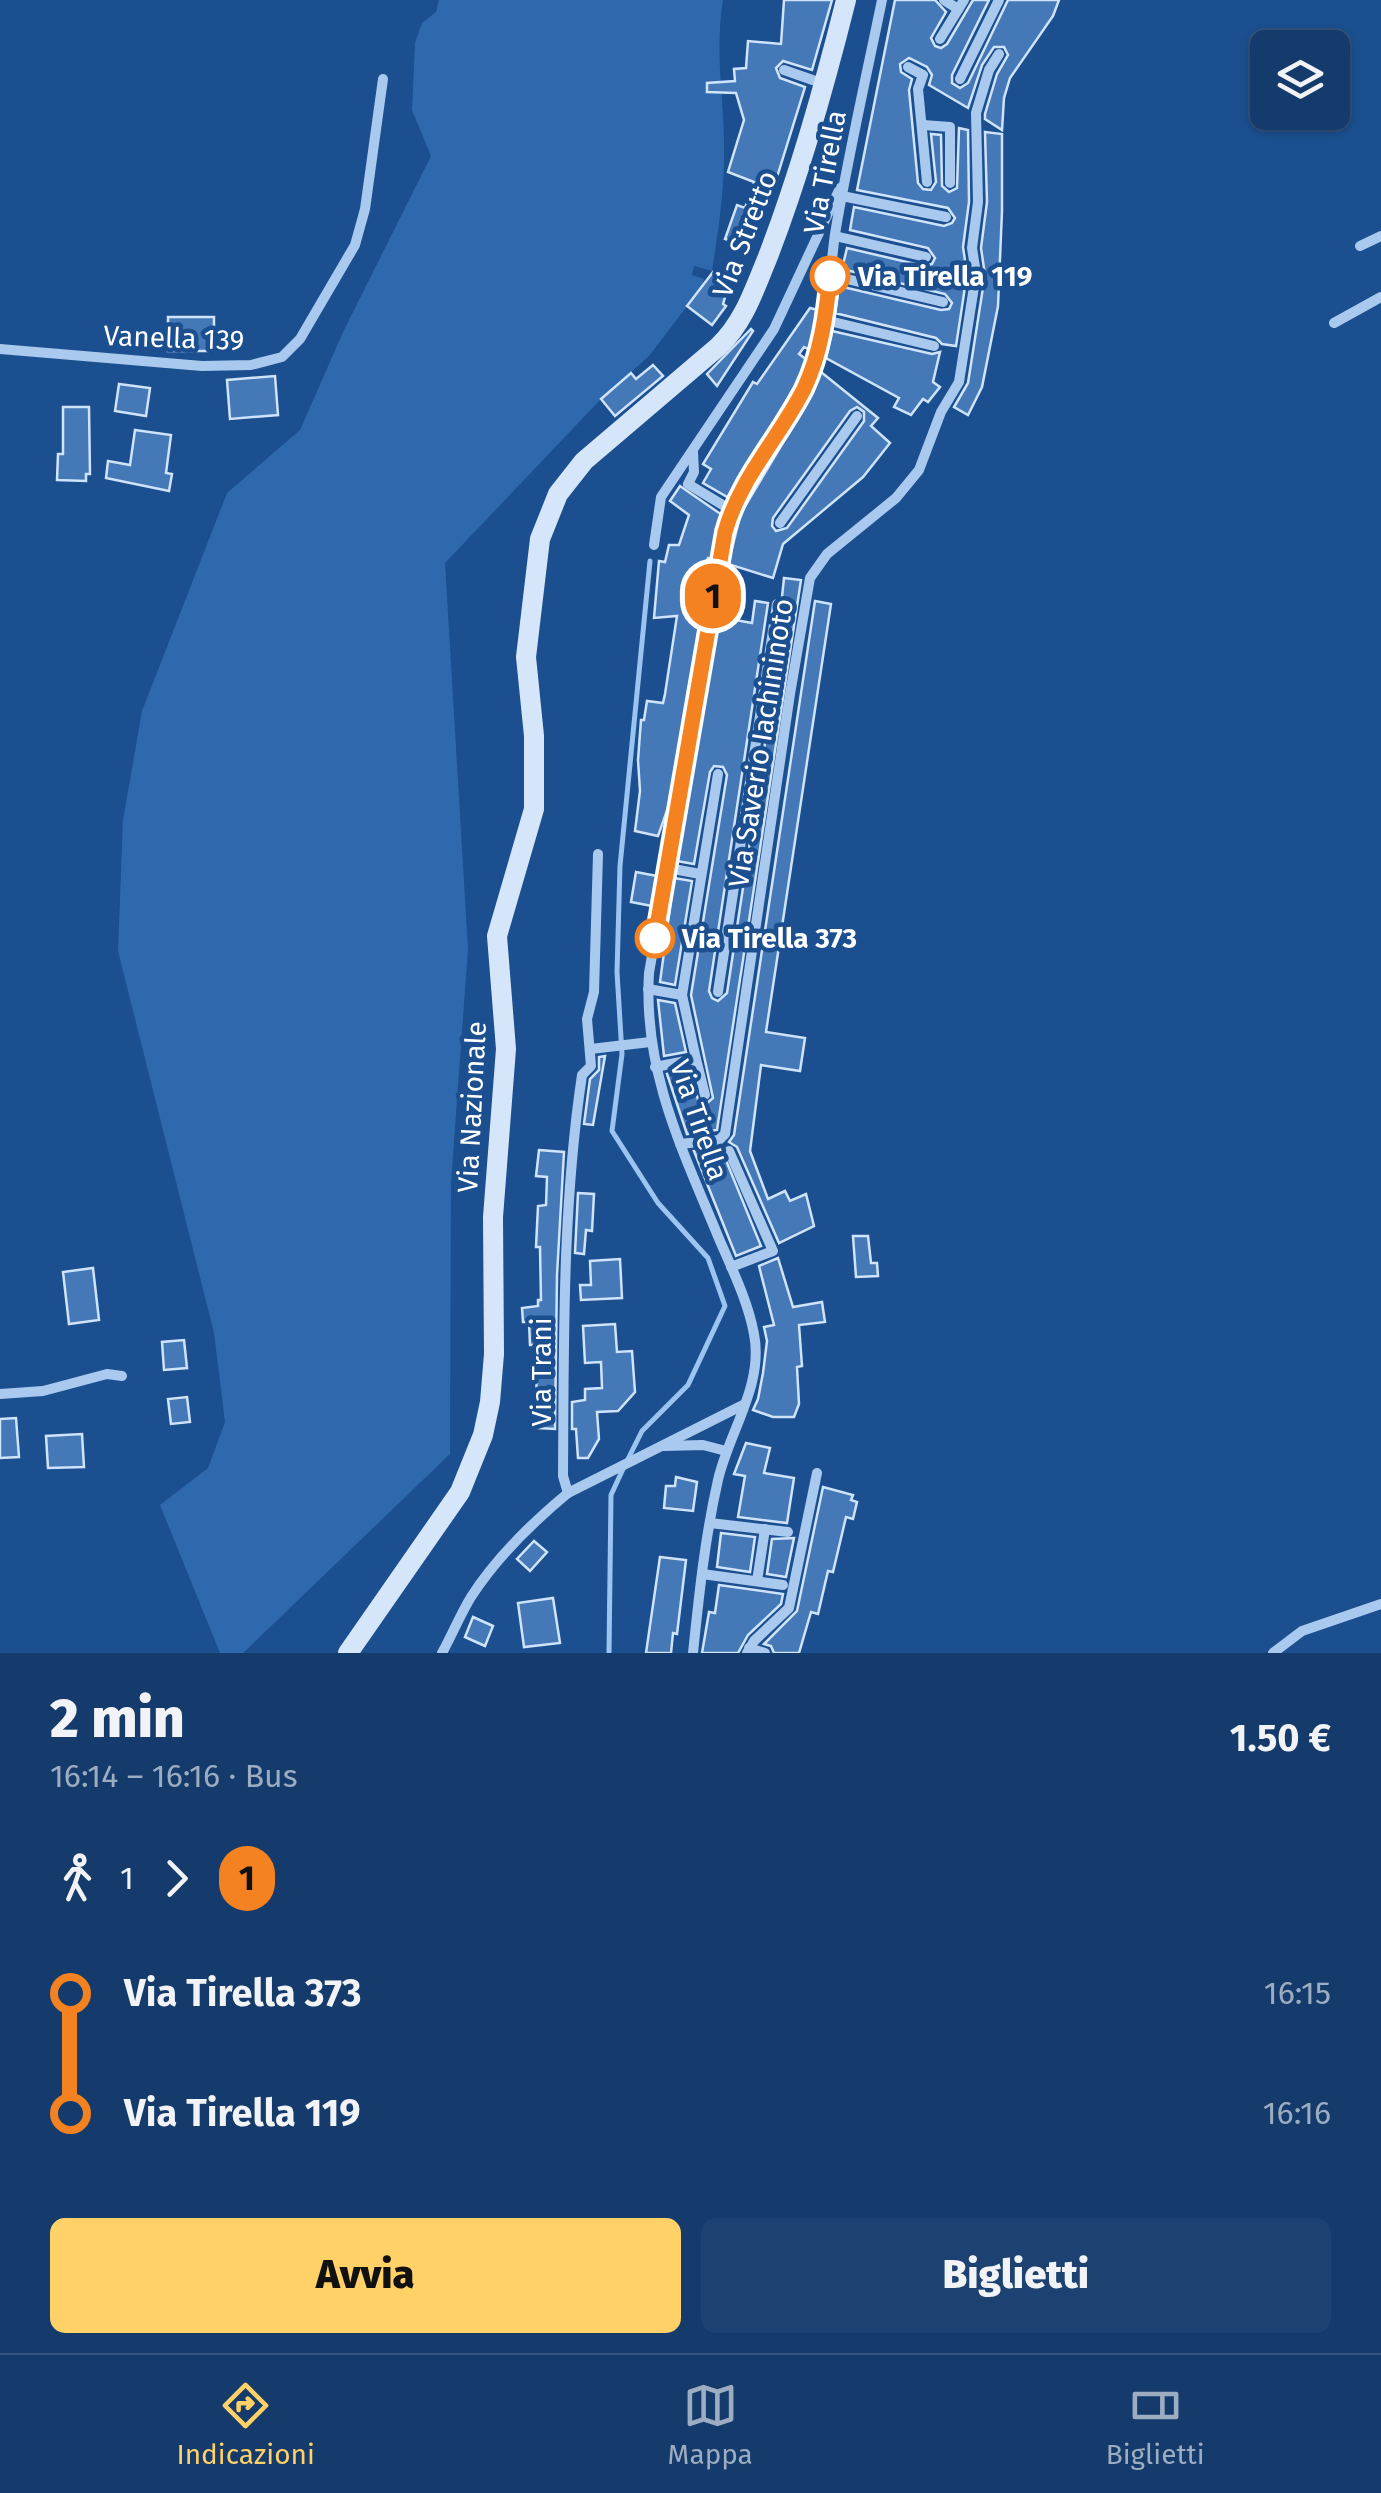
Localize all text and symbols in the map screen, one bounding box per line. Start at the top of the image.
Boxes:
map controls [1250,30,1350,130]
button: layers [1250,30,1350,130]
street label: Via Tirella [797,107,853,237]
street label: Via Stretto [706,166,784,302]
marker: Via Tirella 119 [811,257,849,295]
place label: Via Tirella 119 [857,260,1032,293]
street label: Vanella 139 [103,319,245,357]
line badge: 1 [680,564,746,628]
text: 1 [705,575,721,617]
street label: Via Saverio Iachininoto [722,596,800,890]
marker: Via Tirella 373 [636,919,674,957]
place label: Via Tirella 373 [681,922,857,955]
street label: Via Nazionale [451,1020,493,1194]
street label: Via Tirella [663,1055,735,1185]
street label: Via Trani [525,1317,558,1427]
text: 2 min [50,1686,185,1752]
text: 1.50 € [1230,1715,1331,1761]
text: 16:14 – 16:16 · Bus [50,1757,298,1795]
icon: walk [50,1851,105,1906]
icon: forward [149,1851,204,1906]
text: 1 [239,1857,255,1899]
text: 1 [120,1859,134,1897]
text: Via Tirella 373 [124,1970,362,2016]
text: 16:15 [1264,1974,1331,2012]
text: Via Tirella 119 [124,2090,361,2136]
text: 16:16 [1263,2094,1331,2132]
button: Avvia [50,2218,681,2333]
button: Biglietti [701,2218,1331,2333]
tab: Indicazioni [176,2378,315,2471]
tab: Mappa [668,2378,753,2471]
tab: Biglietti [1106,2378,1205,2471]

